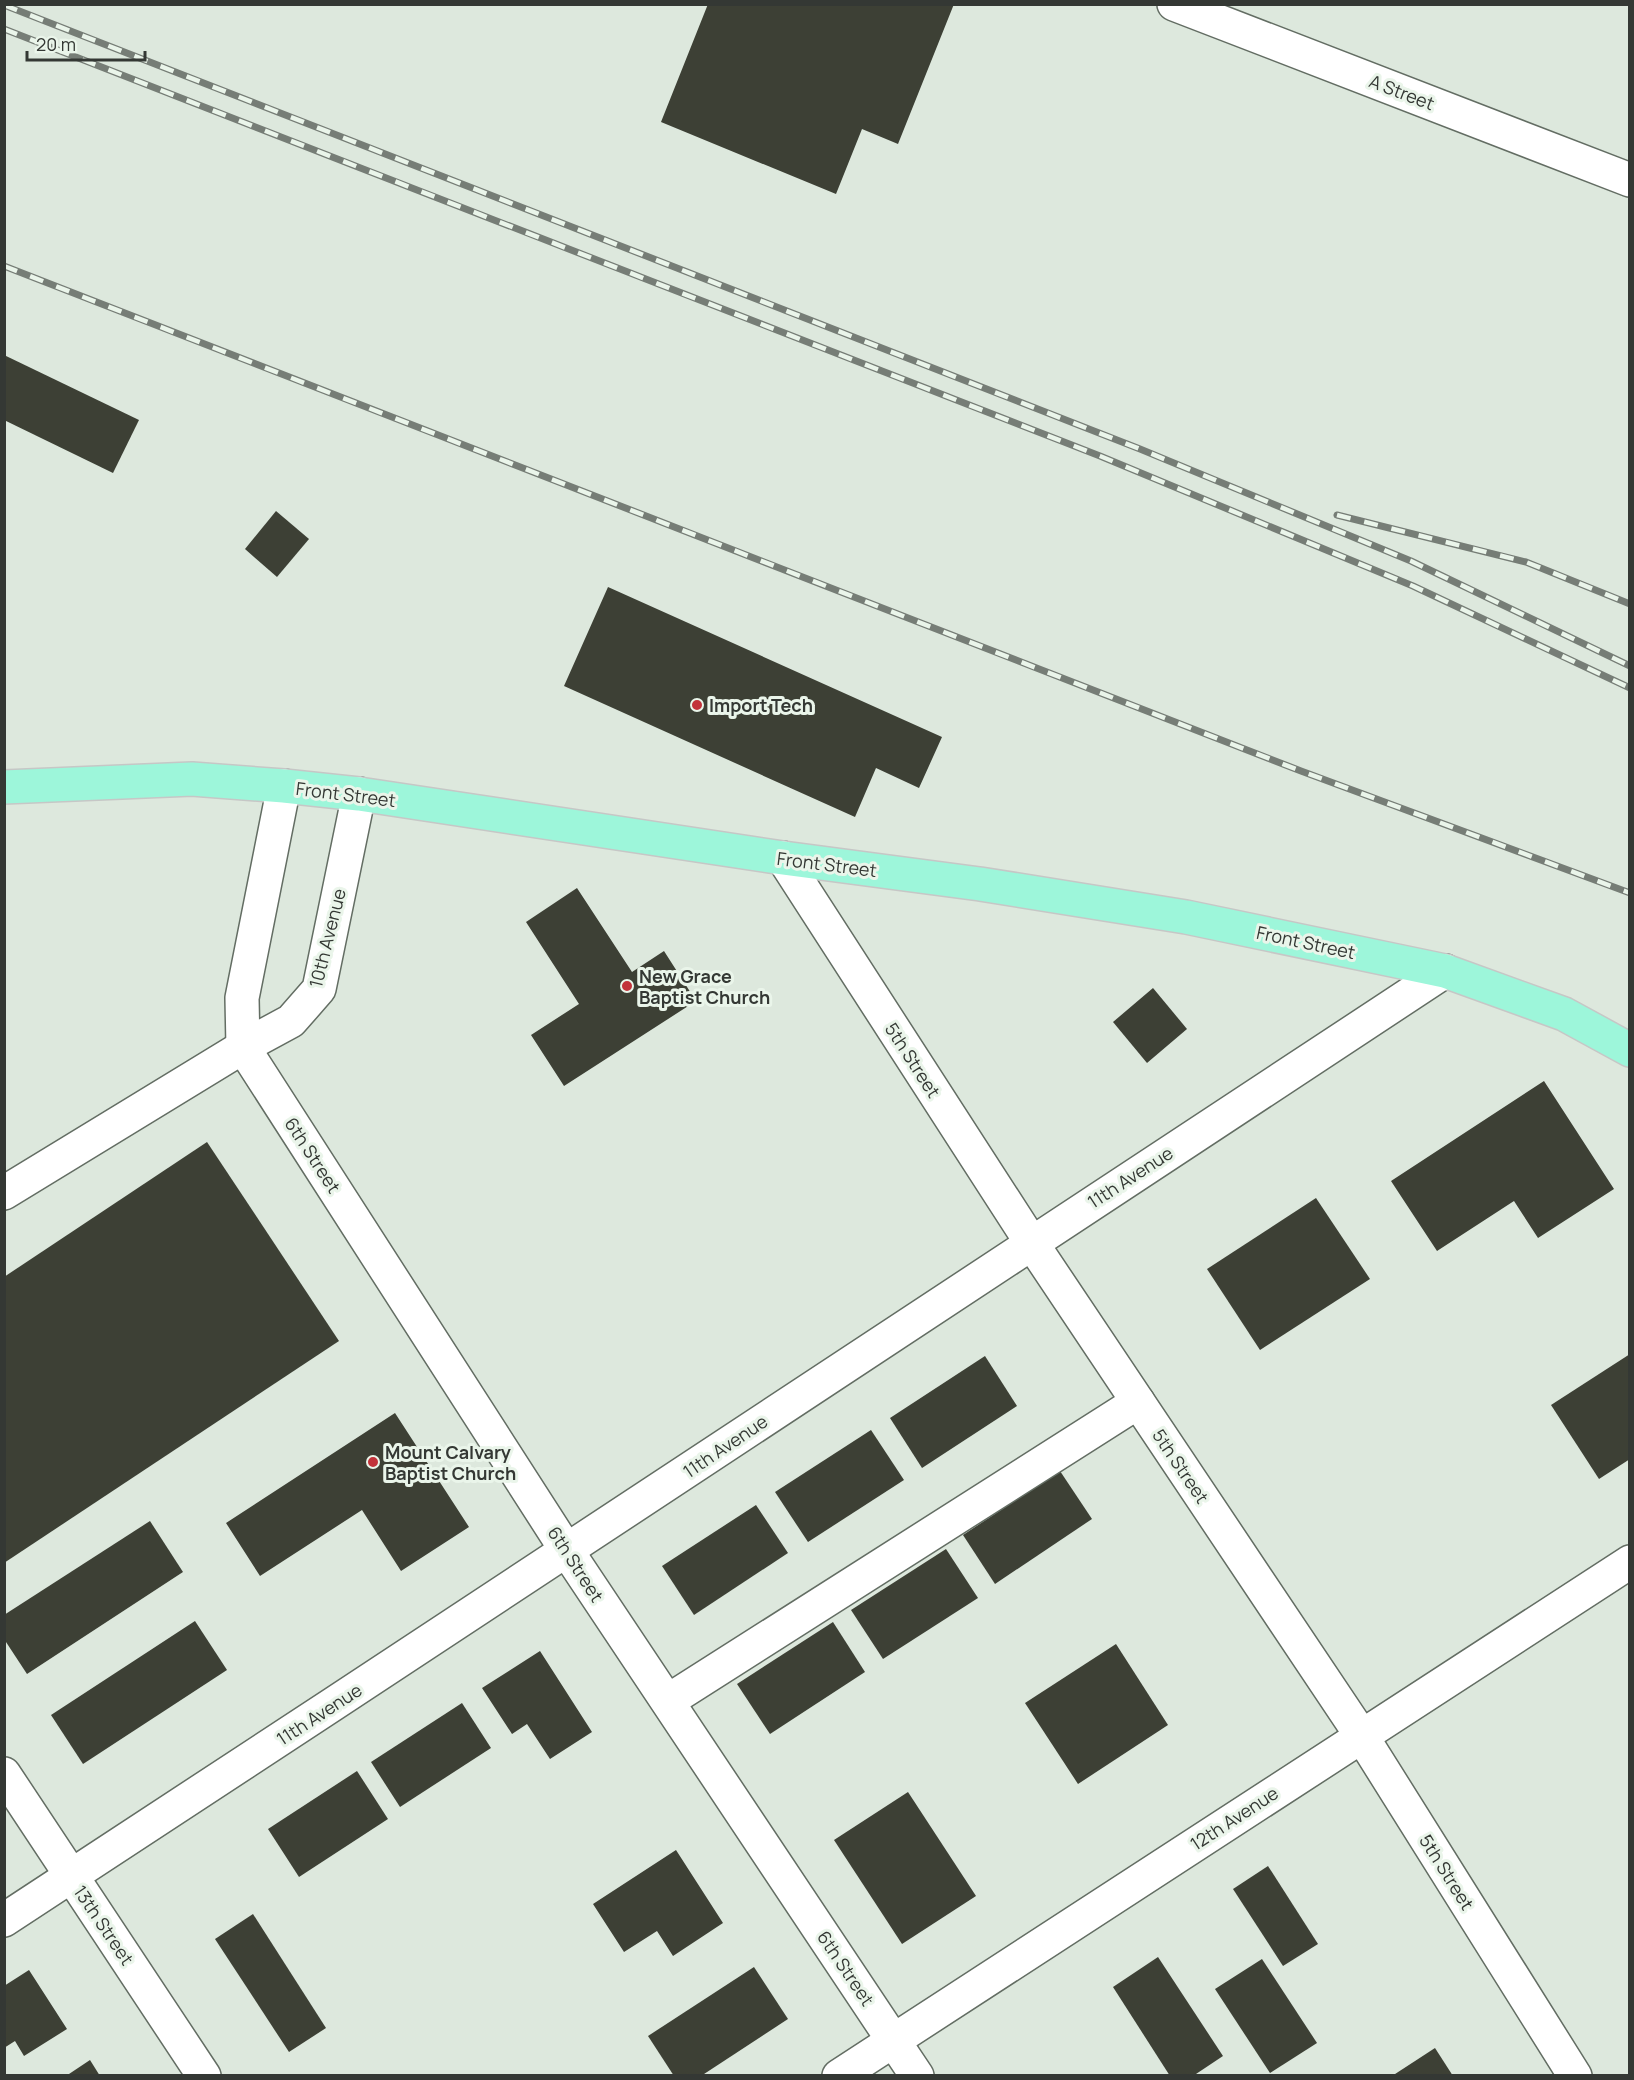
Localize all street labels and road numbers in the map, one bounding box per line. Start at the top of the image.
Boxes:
street label: A Street [1366,69,1438,115]
street label: Front Street [295,776,397,812]
street label: Front Street [776,846,878,882]
street label: 10th Avenue [303,886,351,990]
street label: Front Street [1254,920,1358,964]
street label: 5th Street [880,1018,946,1102]
street label: 6th Street [280,1113,346,1197]
street label: 11th Avenue [1083,1140,1177,1214]
street label: 11th Avenue [678,1409,772,1483]
street label: 5th Street [1147,1424,1215,1508]
street label: 6th Street [543,1522,609,1606]
street label: 11th Avenue [272,1677,366,1751]
street label: 12th Avenue [1185,1781,1283,1855]
street label: 5th Street [1414,1830,1480,1914]
street label: 13th Street [69,1880,139,1970]
street label: 6th Street [812,1926,880,2010]

